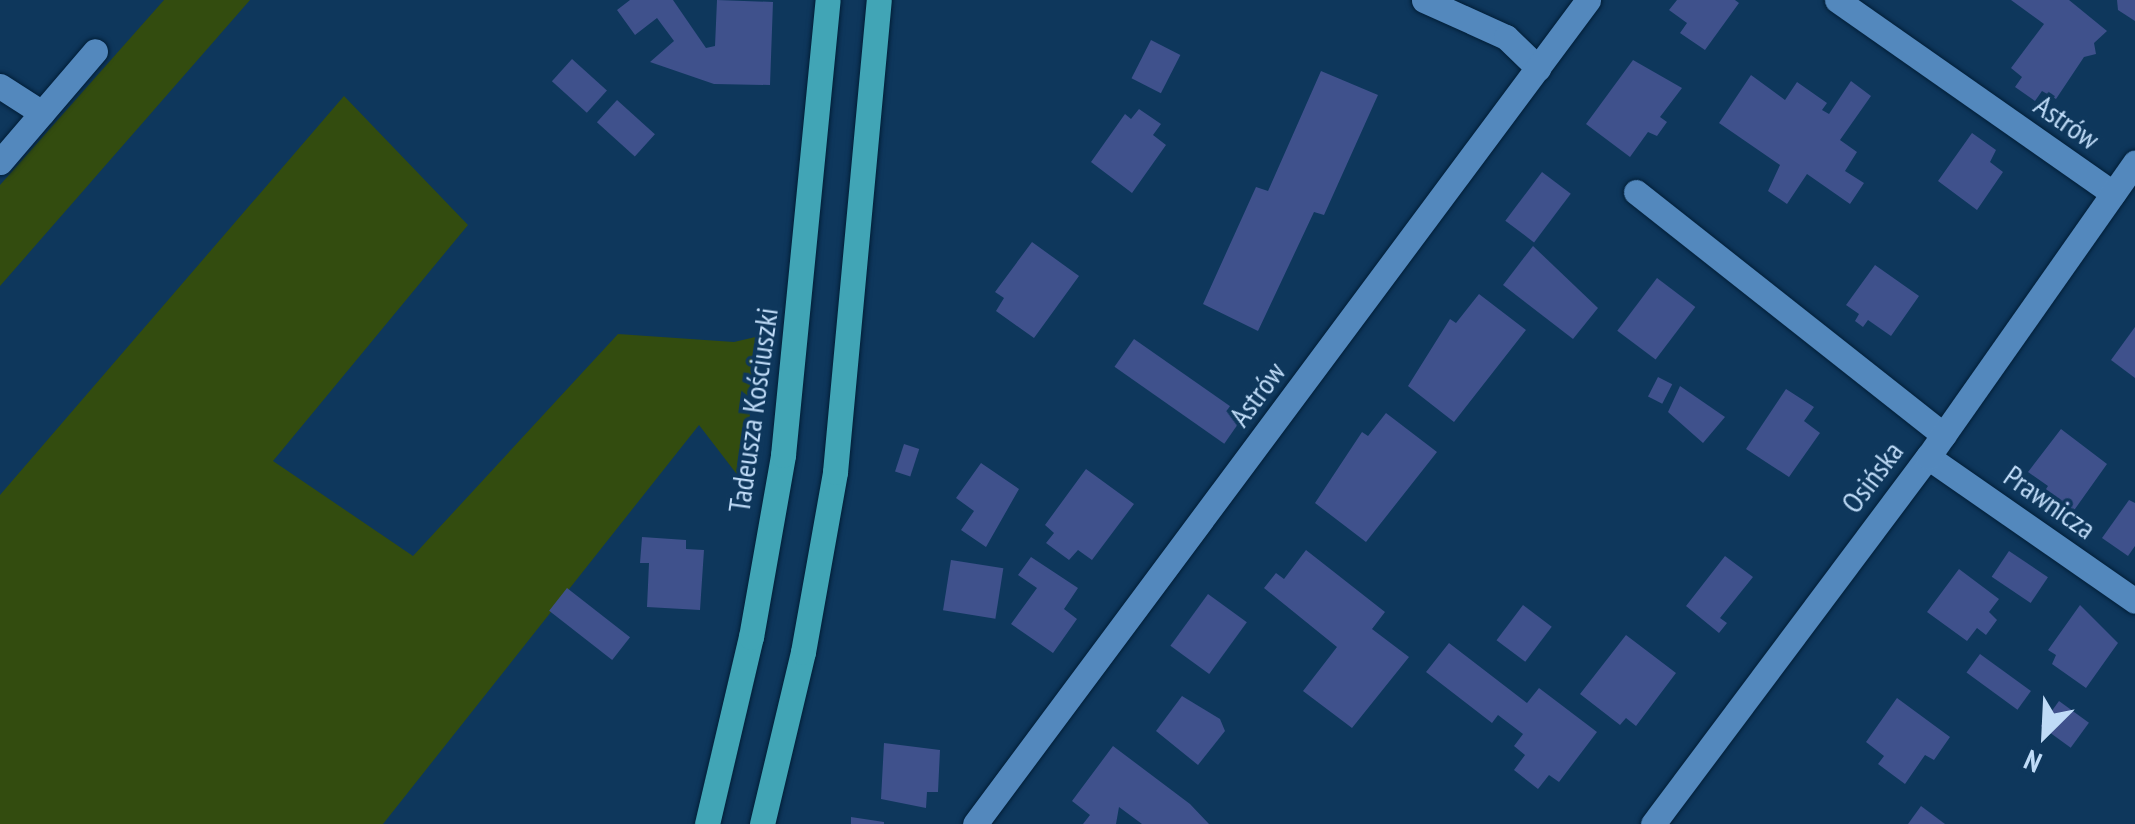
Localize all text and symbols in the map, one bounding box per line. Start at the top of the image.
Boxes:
street label: Astrów [2028,87,2106,157]
street label: Tadeusza Kościuszki [721,305,785,515]
street label: Astrów [1221,355,1293,433]
street label: Osińska [1834,434,1910,520]
street label: Prawnicza [1997,458,2103,546]
north arrow [1995,684,2095,784]
text: N [2018,742,2047,782]

